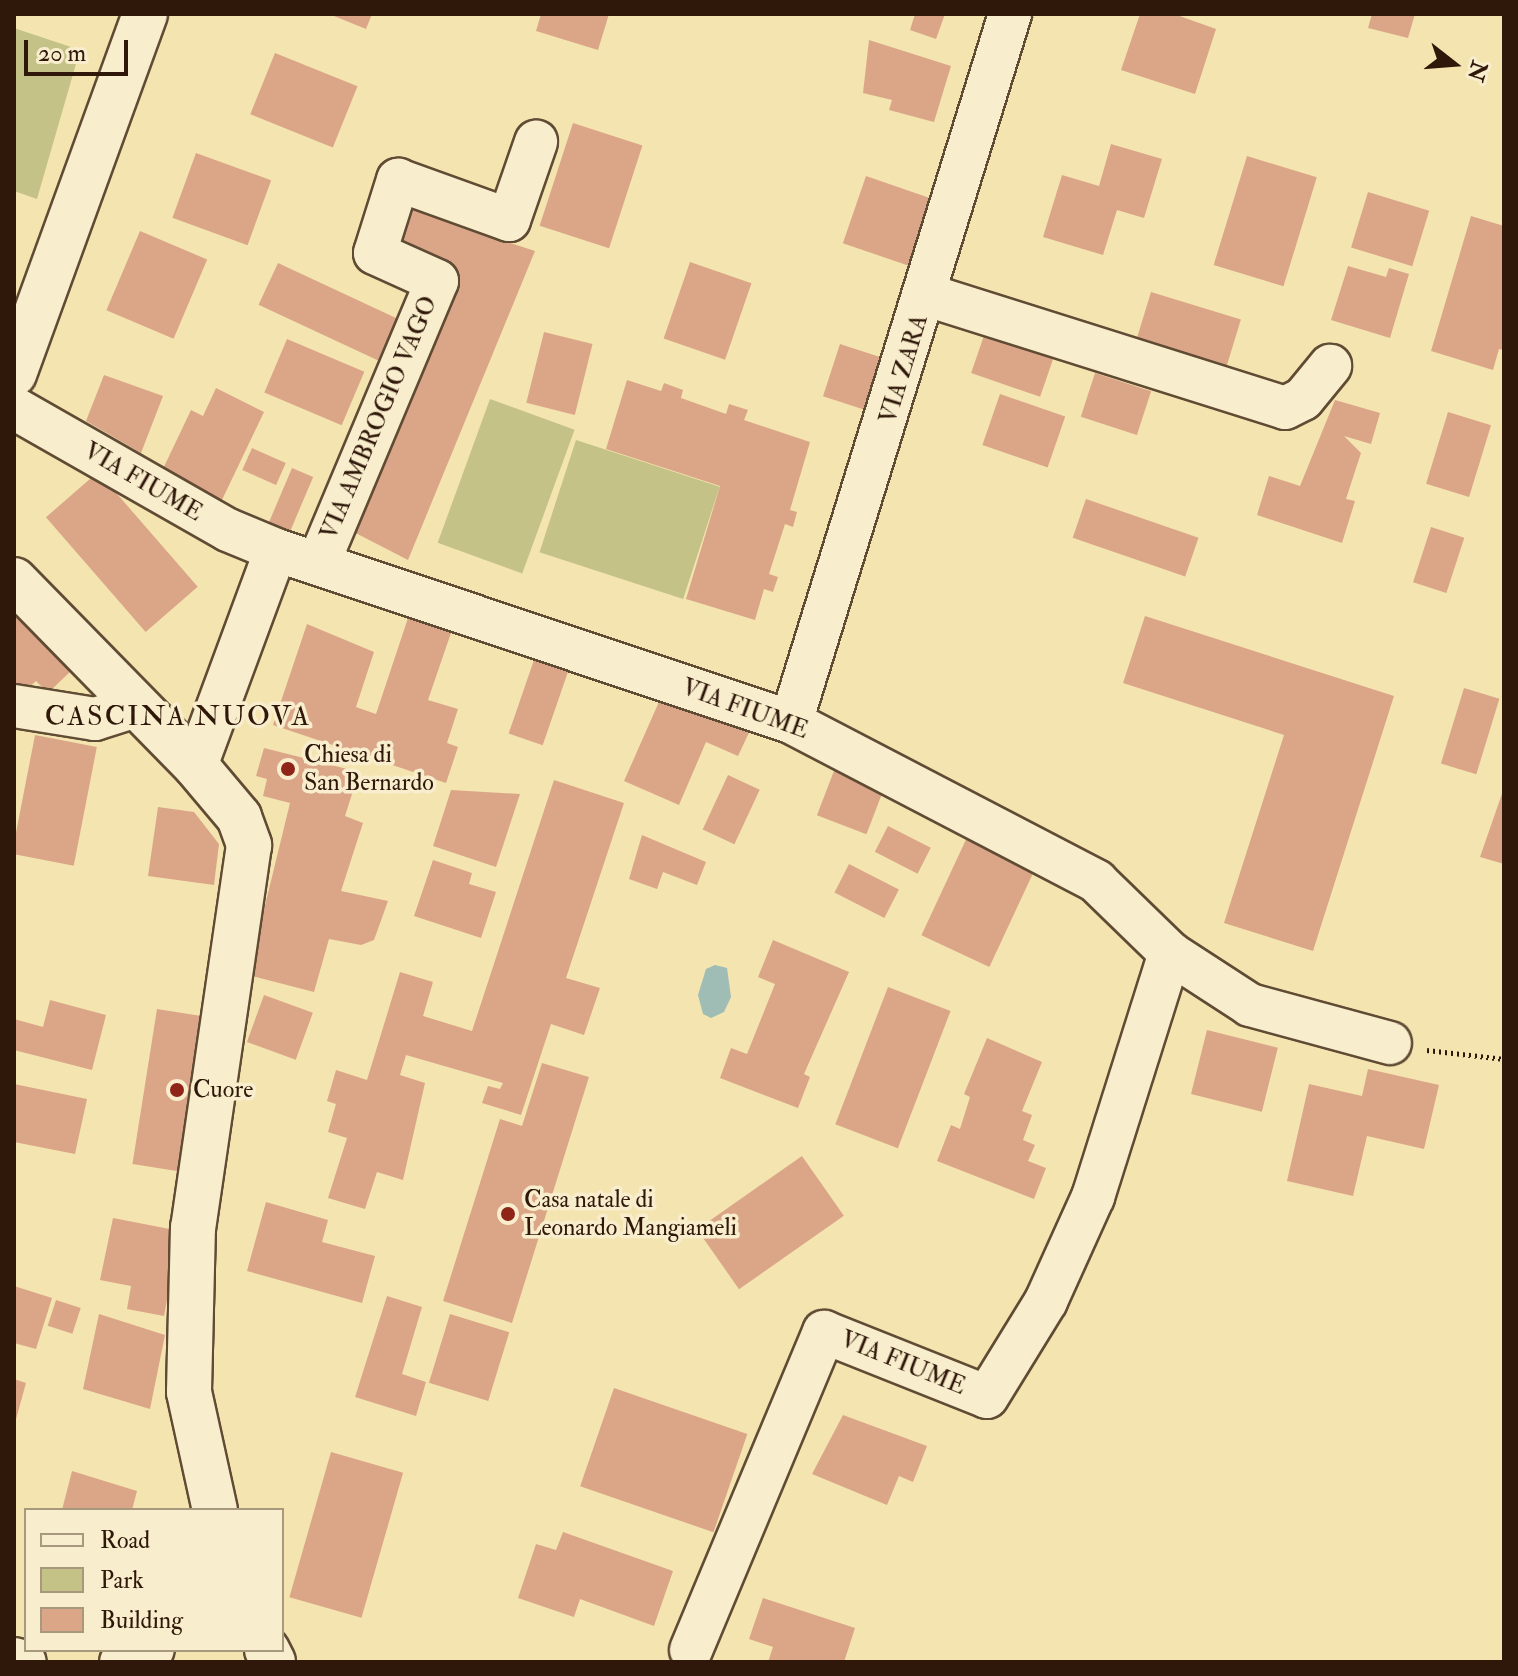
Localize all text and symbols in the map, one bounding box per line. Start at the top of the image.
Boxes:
scale bar [28,24,132,74]
north arrow [1414,24,1494,104]
text: 20 m [38,38,86,69]
text: N [1461,57,1493,85]
street label: VIA AMBROGIO VAGO [315,292,443,544]
street label: VIA ZARA [874,311,934,427]
street label: VIA FIUME [79,436,207,528]
street label: VIA FIUME [678,673,812,745]
district label: CASCINA NUOVA [45,700,311,734]
place label: Chiesa di San Bernardo [304,741,434,797]
marker: Chiesa di San Bernardo [279,760,297,778]
place label: Cuore [193,1076,253,1104]
marker: Cuore [168,1081,186,1099]
place label: Casa natale di Leonardo Mangiameli [524,1186,737,1242]
marker: Casa natale di Leonardo Mangiameli [499,1205,517,1223]
street label: VIA FIUME [836,1325,970,1401]
legend [24,1508,284,1652]
text: Road [100,1525,150,1556]
text: Park [100,1565,144,1596]
text: Building [100,1605,183,1636]

